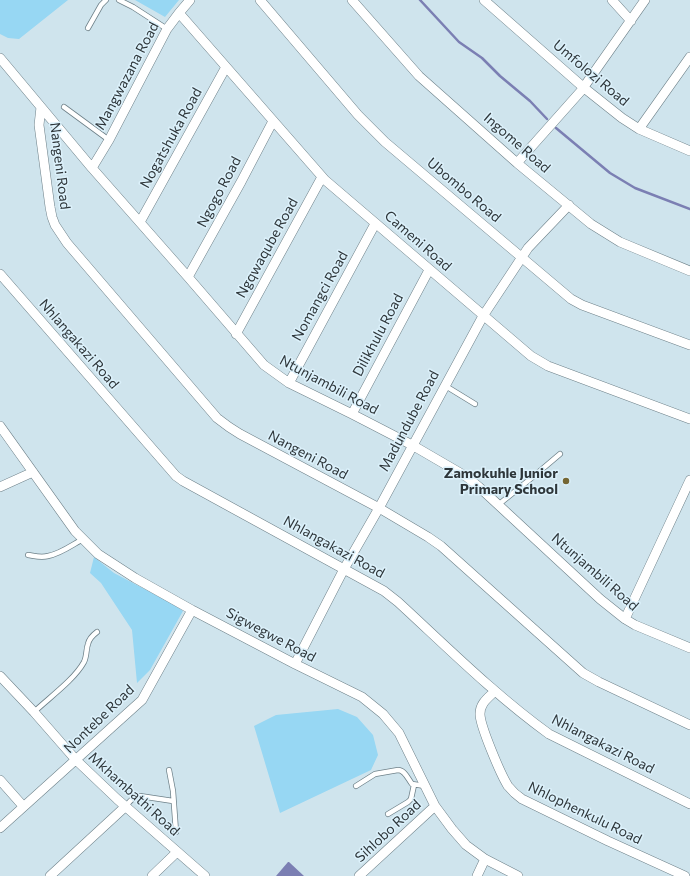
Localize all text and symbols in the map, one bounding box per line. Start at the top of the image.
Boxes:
street label: Mangwazana Road [92,19,162,133]
street label: Umfolozi Road [550,36,632,110]
street label: Nogatshuka Road [137,85,205,191]
street label: Ingome Road [480,110,554,176]
street label: Nangeni Road [46,121,74,211]
street label: Ngogo Road [193,154,245,230]
street label: Ubombo Road [424,154,504,226]
street label: Ngqwaqube Road [233,195,301,301]
street label: Cameni Road [381,207,455,275]
street label: Nomangci Road [288,248,352,344]
street label: Dilikhulu Road [349,291,407,379]
street label: Nhlangakazi Road [36,296,122,392]
street label: Ntunjambili Road [277,352,381,418]
street label: Madundube Road [375,368,443,474]
street label: Nangeni Road [265,427,351,483]
place label: Zamokuhle Junior Primary School [444,465,558,498]
marker: Zamokuhle Junior Primary School [561,476,571,486]
street label: Nhlangakazi Road [280,512,388,582]
street label: Ntunjambili Road [548,530,642,614]
street label: Sigwegwe Road [223,604,319,666]
street label: Nontebe Road [60,681,138,757]
street label: Nhlangakazi Road [549,711,657,777]
street label: Mkhambathi Road [85,749,183,839]
street label: Nhlophenkulu Road [525,778,645,848]
street label: Sihlobo Road [352,796,424,866]

